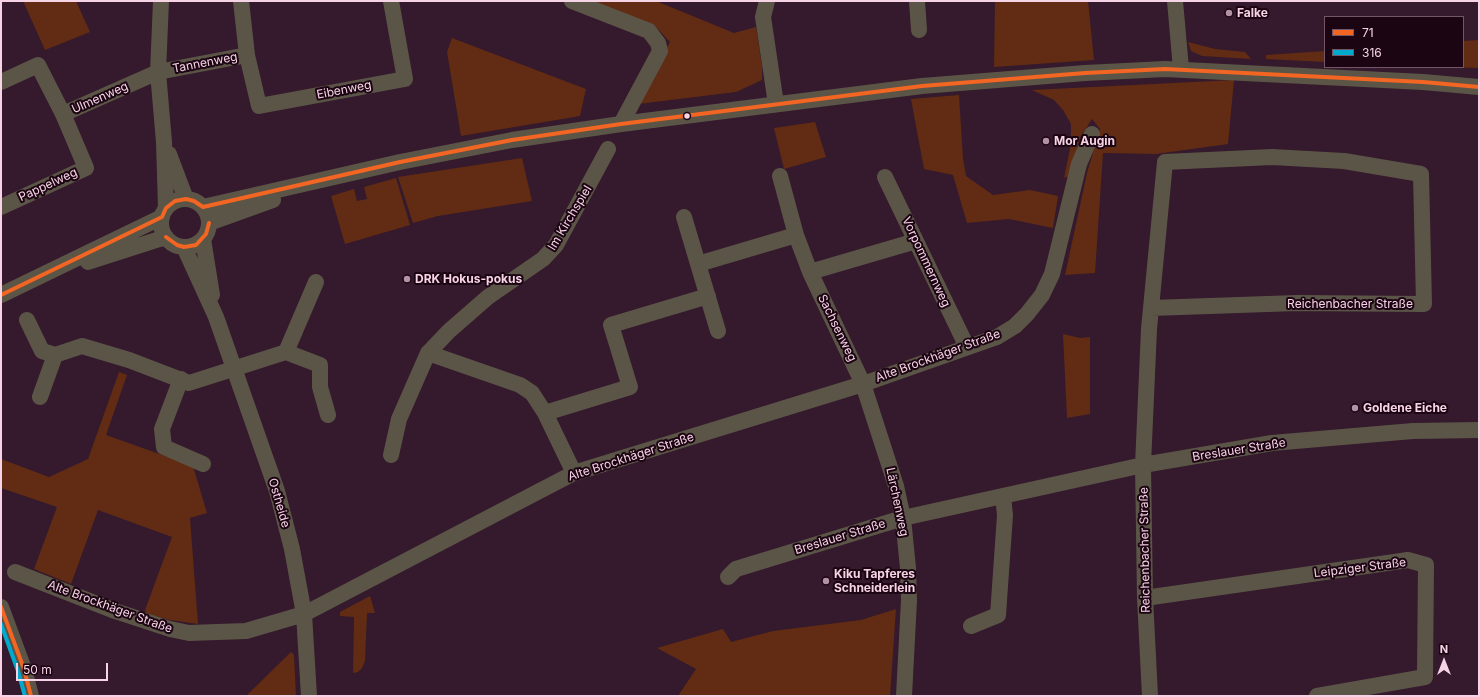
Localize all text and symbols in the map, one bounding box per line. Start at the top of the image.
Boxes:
place label: Falke [1237,6,1268,20]
marker: Falke [1224,8,1234,18]
legend [1324,16,1464,68]
text: 71 [1362,25,1374,40]
text: 316 [1362,45,1382,60]
street label: Tannenweg [171,50,239,76]
street label: Eibenweg [315,78,373,102]
street label: Ulmenweg [69,79,131,117]
unlabelled marker [682,111,692,121]
place label: Mor Augin [1054,134,1115,148]
marker: Mor Augin [1041,136,1051,146]
street label: Pappelweg [16,165,80,205]
street label: Im Kirchspiel [545,183,595,253]
street label: Vorpommernweg [899,215,953,309]
place label: DRK Hokus-pokus [415,272,522,286]
marker: DRK Hokus-pokus [402,274,412,284]
street label: Sachsenweg [815,292,859,364]
street label: Reichenbacher Straße [1287,297,1413,311]
street label: Alte Brockhäger Straße [874,327,1002,385]
place label: Goldene Eiche [1363,401,1447,415]
marker: Goldene Eiche [1350,403,1360,413]
street label: Alte Brockhäger Straße [566,430,696,484]
street label: Breslauer Straße [1191,436,1287,464]
street label: Lärchenweg [883,466,911,538]
street label: Ostheide [265,477,293,529]
street label: Reichenbacher Straße [1137,487,1153,613]
street label: Breslauer Straße [793,516,887,558]
street label: Leipziger Straße [1313,555,1407,581]
place label: Kiku Tapferes Schneiderlein [834,567,915,595]
marker: Kiku Tapferes Schneiderlein [821,576,831,586]
street label: Alte Brockhäger Straße [46,578,174,636]
north arrow [1424,641,1464,681]
text: N [1440,642,1448,656]
scale bar [18,655,110,681]
text: 50 m [23,662,52,677]

